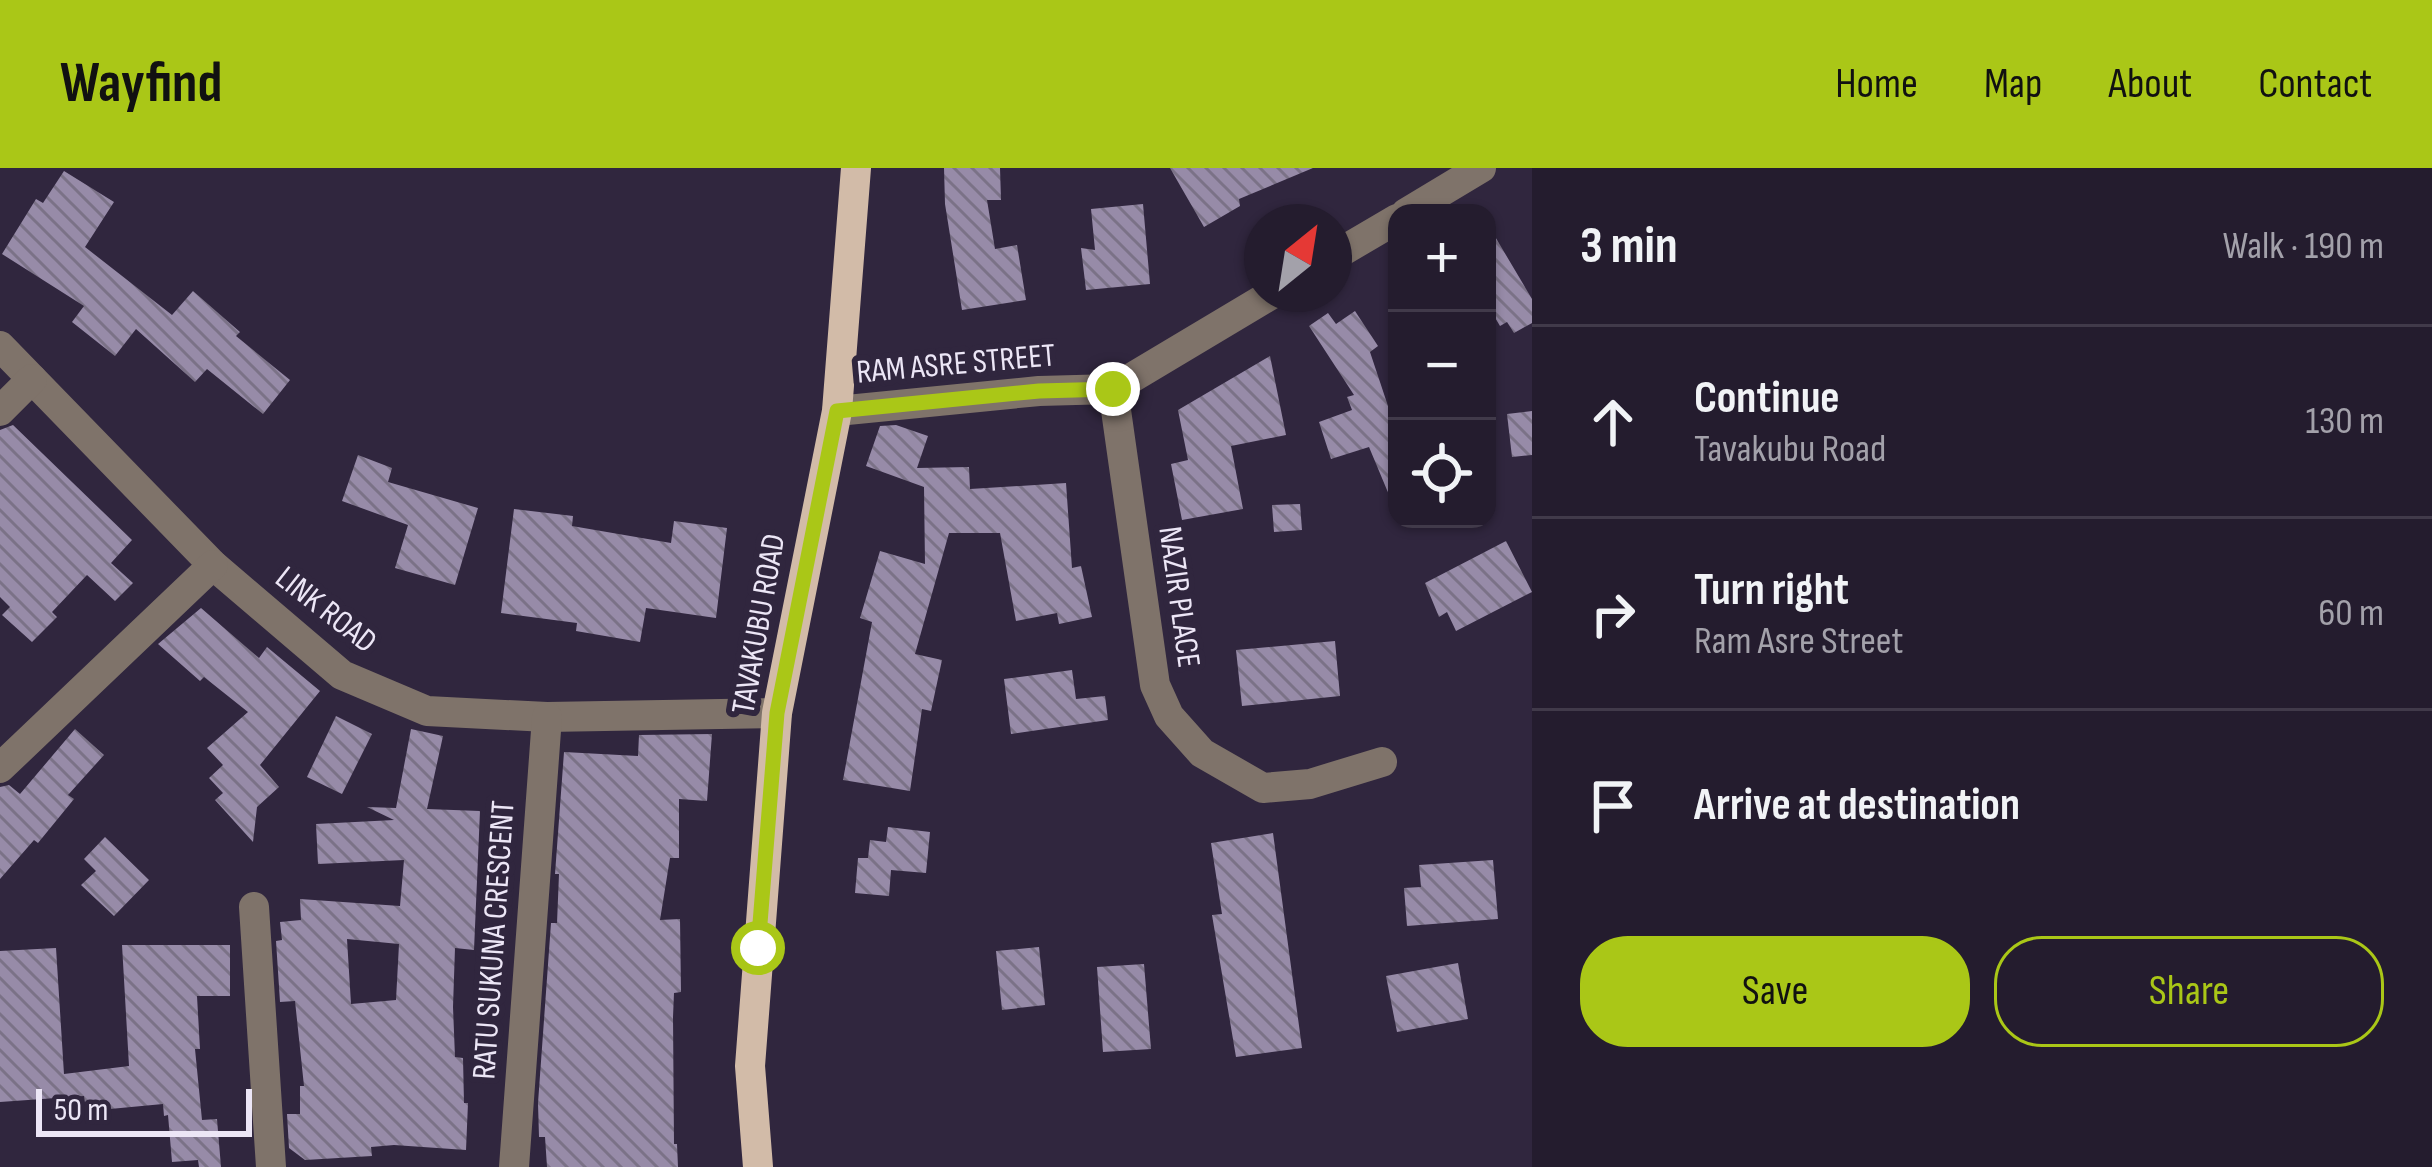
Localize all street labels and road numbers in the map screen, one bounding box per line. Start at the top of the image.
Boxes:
street label: RAM ASRE STREET [855,335,1057,393]
street label: NAZIR PLACE [1149,524,1209,670]
street label: TAVAKUBU ROAD [723,531,795,717]
street label: LINK ROAD [267,558,385,662]
street label: RATU SUKUNA CRESCENT [464,799,524,1081]

